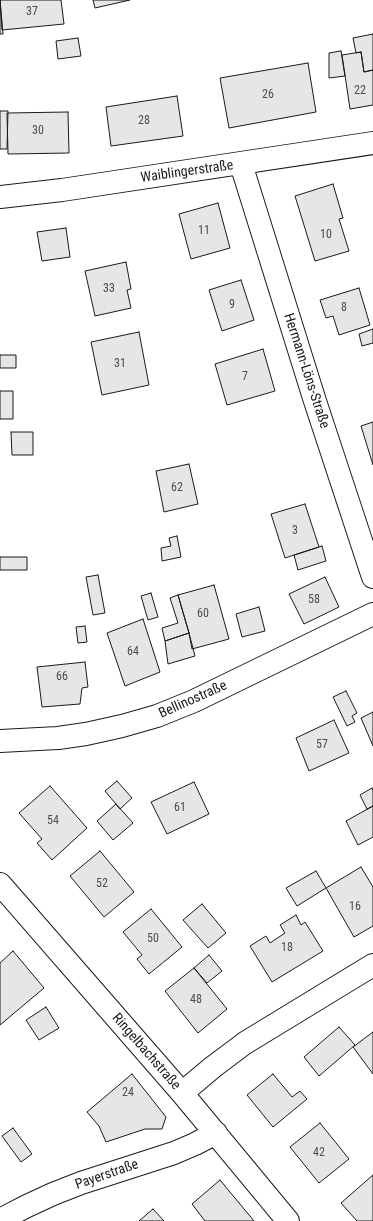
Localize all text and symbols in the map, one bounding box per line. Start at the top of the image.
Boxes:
house number: 37 [26,5,38,19]
house number: 22 [354,84,366,98]
house number: 26 [262,88,274,102]
house number: 28 [138,114,150,128]
house number: 30 [32,124,44,138]
street label: Waiblingerstraße [140,157,234,187]
house number: 11 [198,224,210,238]
house number: 10 [320,228,332,242]
house number: 33 [103,282,115,296]
house number: 9 [229,298,235,312]
house number: 8 [341,301,347,315]
street label: Hermann-Löns-Straße [279,311,333,431]
house number: 31 [114,357,126,371]
house number: 7 [242,370,248,384]
house number: 62 [171,481,183,495]
house number: 3 [292,524,298,538]
house number: 58 [308,593,320,607]
house number: 60 [197,607,209,621]
house number: 64 [127,645,139,659]
house number: 66 [56,670,68,684]
street label: Bellinostraße [156,678,230,722]
house number: 57 [316,738,328,752]
house number: 61 [174,801,186,815]
house number: 54 [47,814,59,828]
house number: 52 [96,877,108,891]
house number: 16 [349,900,361,914]
house number: 50 [147,932,159,946]
house number: 18 [281,941,293,955]
house number: 48 [190,993,202,1007]
street label: Ringelbachstraße [108,1010,184,1094]
house number: 24 [122,1086,134,1100]
house number: 42 [313,1146,325,1160]
street label: Payerstraße [73,1156,141,1194]

